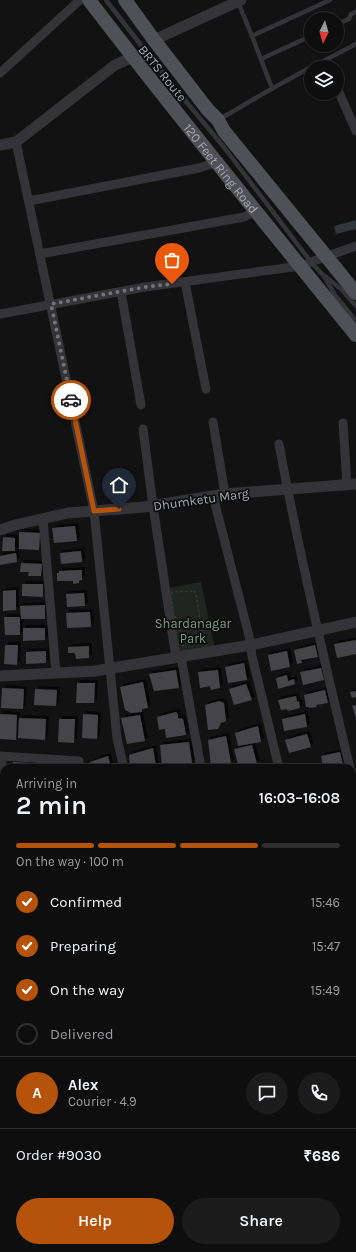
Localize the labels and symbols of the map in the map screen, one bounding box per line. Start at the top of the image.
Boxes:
north arrow [304,12,344,52]
street label: BRTS Route [135,42,190,105]
street label: 120 Feet Ring Road [180,121,261,216]
pin [155,243,189,284]
courier [51,380,91,420]
pin [102,468,136,509]
street label: Dhumketu Marg [152,485,250,514]
park label: Shardanagar Park [155,616,232,646]

